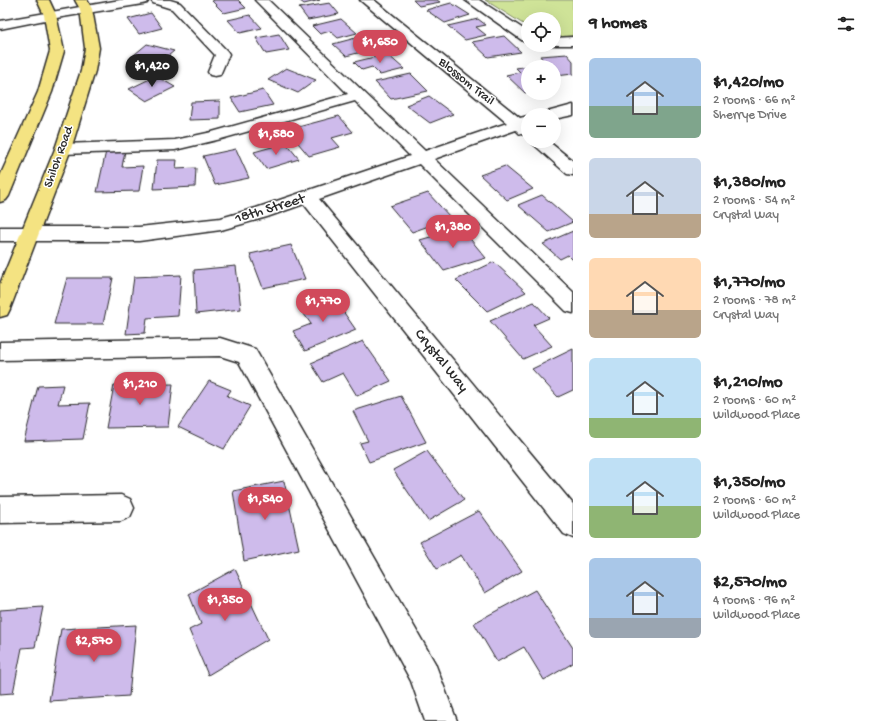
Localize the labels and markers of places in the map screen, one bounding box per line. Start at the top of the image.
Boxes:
pin: $1,650 [347,30,413,64]
pin: $1,420 [119,54,185,88]
pin: $1,580 [243,122,309,156]
pin: $1,380 [420,215,486,249]
pin: $1,770 [290,289,356,323]
pin: $1,210 [107,372,173,406]
pin: $1,540 [232,487,298,521]
pin: $1,350 [192,588,258,622]
pin: $2,570 [61,629,127,663]

